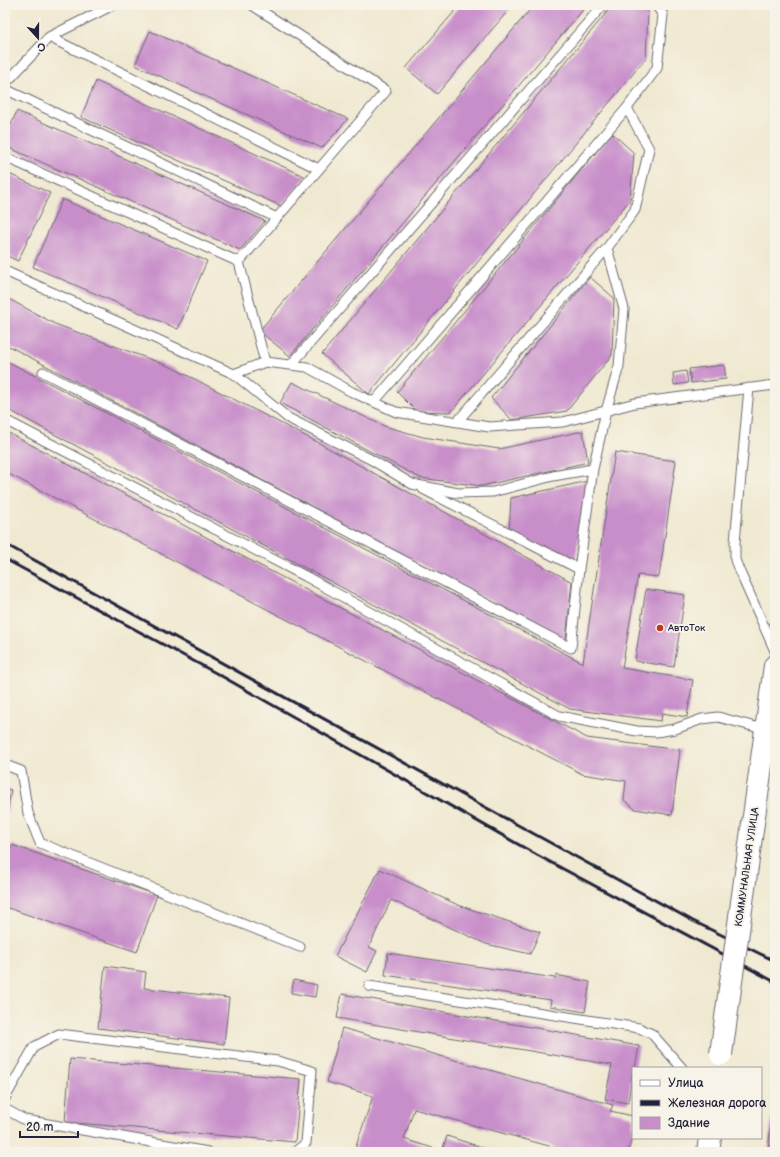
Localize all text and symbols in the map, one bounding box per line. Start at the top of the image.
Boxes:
north arrow [18,18,58,58]
text: С [35,39,47,54]
place label: АвтоТок [667,622,706,634]
marker: АвтоТок [655,623,665,633]
street label: КОММУНАЛЬНАЯ УЛИЦА [733,806,761,927]
legend [632,1067,762,1139]
text: Улица [668,1076,704,1091]
text: Железная дорога [668,1096,766,1111]
scale bar [20,1113,78,1139]
text: Здание [668,1116,710,1131]
text: 20 m [26,1120,53,1135]

